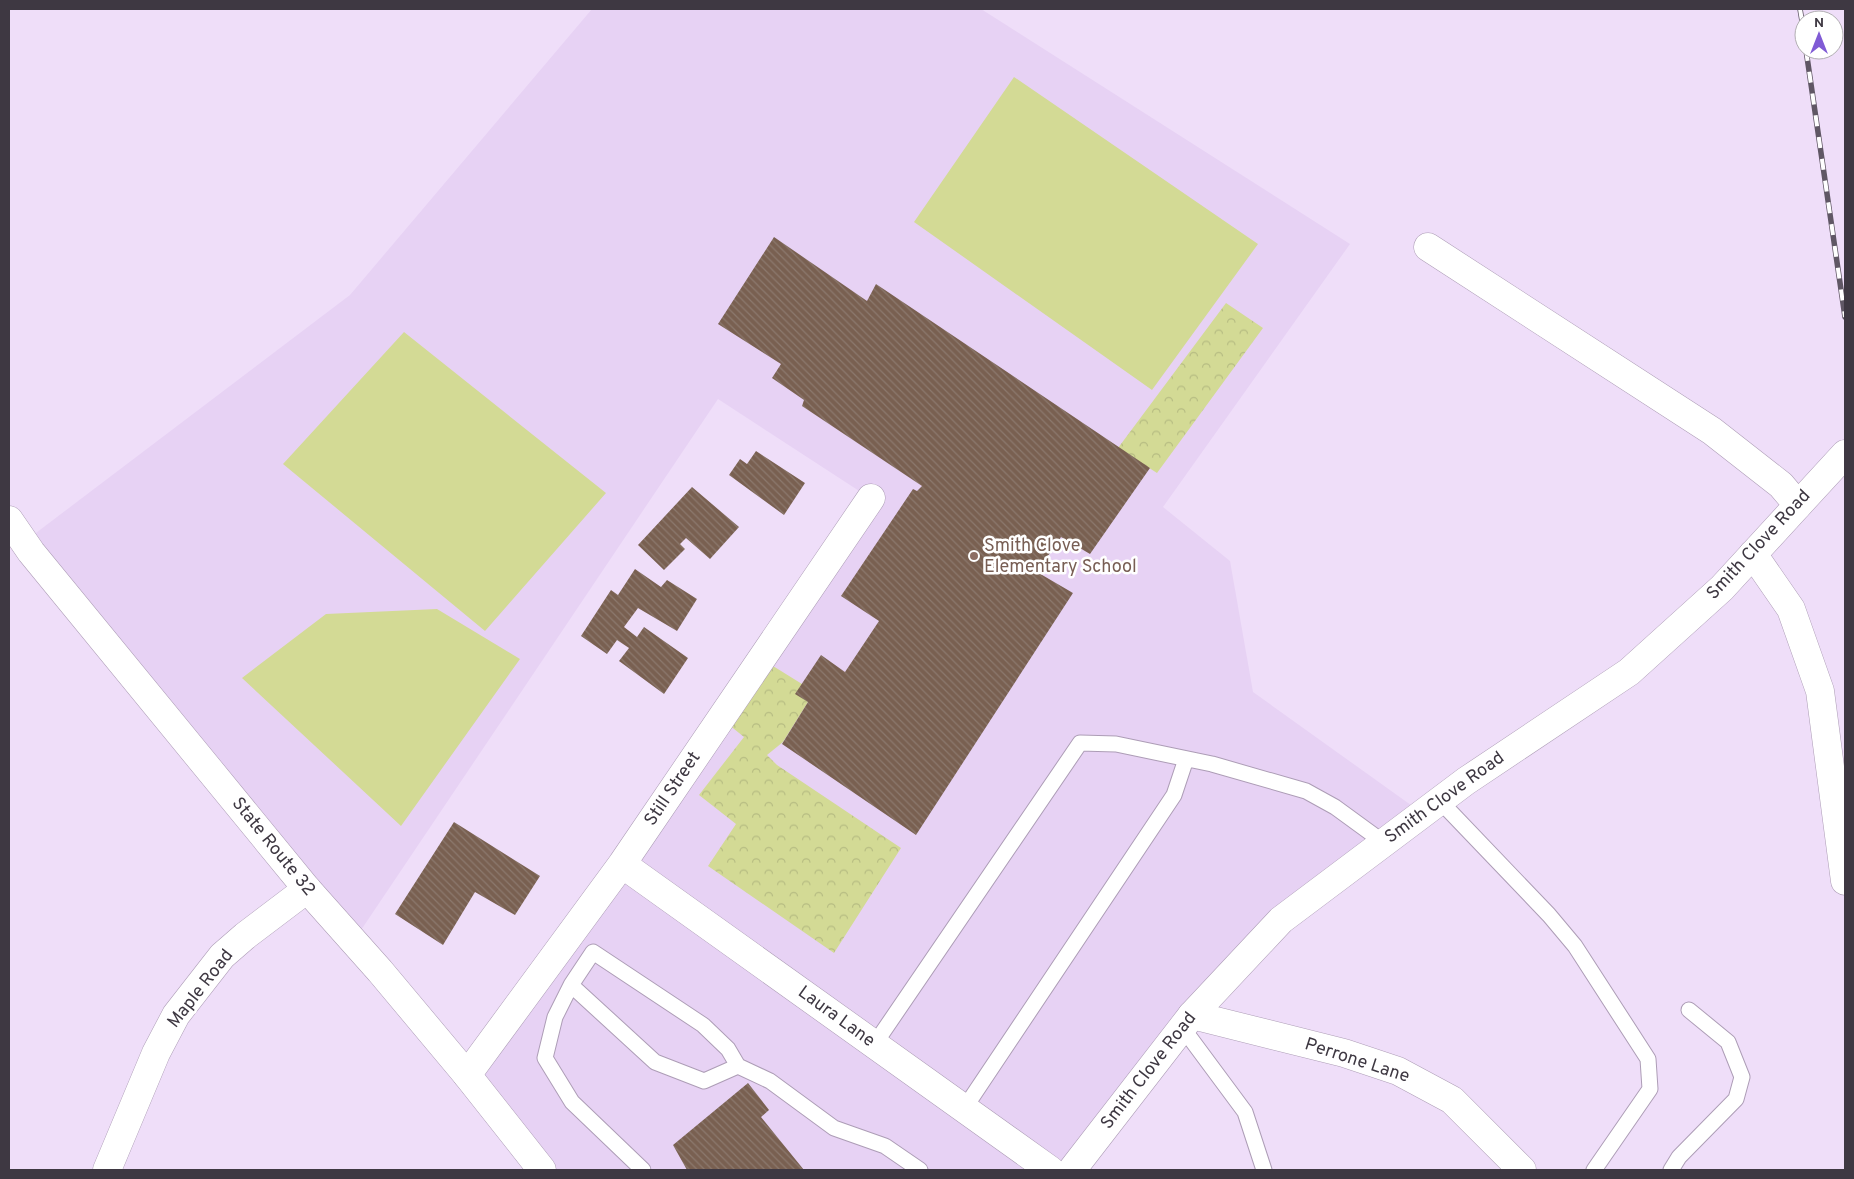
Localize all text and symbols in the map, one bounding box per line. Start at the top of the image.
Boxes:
north arrow [1794,10,1844,60]
text: N [1814,15,1824,32]
street label: Smith Clove Road [1702,485,1816,605]
place label: Smith Clove Elementary School [984,535,1137,579]
marker: Smith Clove Elementary School [968,550,980,562]
street label: Still Street [640,747,706,831]
street label: Smith Clove Road [1381,747,1509,849]
street label: State Route 32 [226,793,320,901]
street label: Maple Road [163,945,239,1033]
street label: Laura Lane [793,981,879,1053]
street label: Smith Clove Road [1096,1008,1202,1134]
street label: Perrone Lane [1302,1033,1412,1089]

